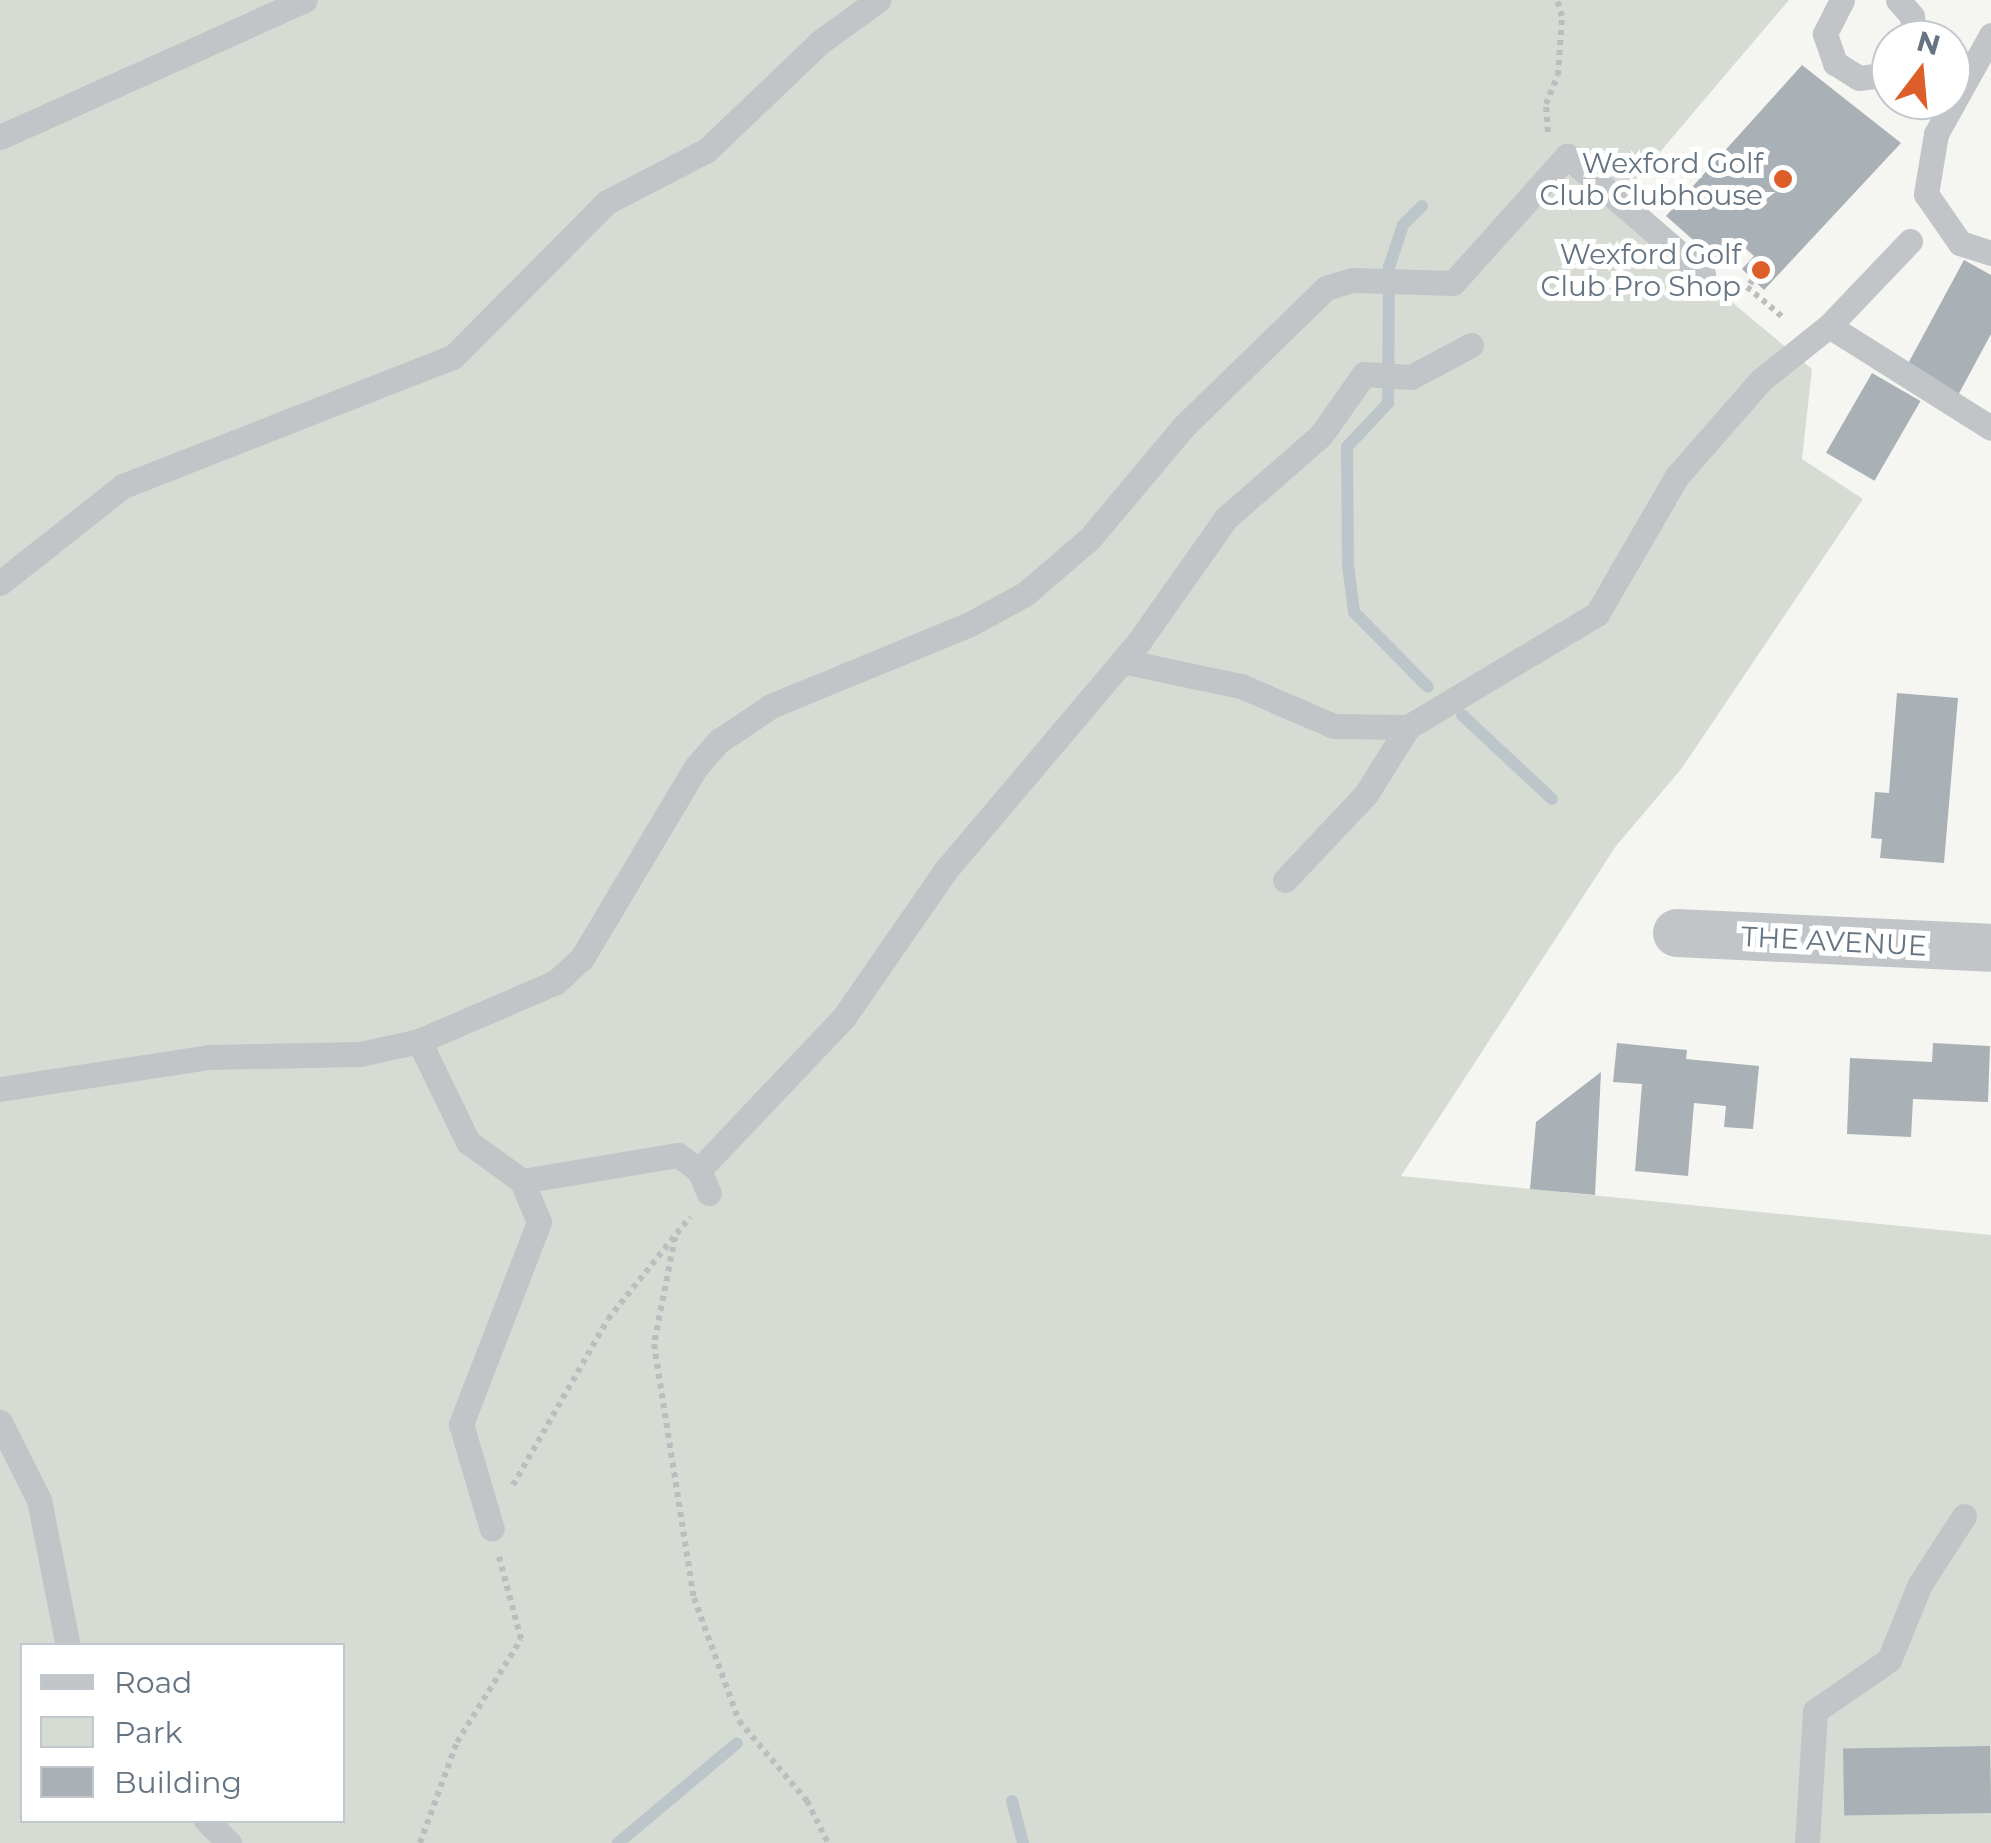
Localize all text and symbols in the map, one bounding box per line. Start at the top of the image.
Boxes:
north arrow [1871,20,1971,120]
text: N [1913,24,1944,63]
place label: Wexford Golf Club Clubhouse [1539,146,1763,212]
marker: Wexford Golf Club Clubhouse [1772,168,1794,190]
place label: Wexford Golf Club Pro Shop [1541,237,1741,303]
marker: Wexford Golf Club Pro Shop [1750,259,1772,281]
street label: THE AVENUE [1740,919,1928,963]
legend [20,1643,345,1823]
text: Road [114,1664,192,1701]
text: Park [114,1714,183,1751]
text: Building [114,1764,242,1801]

